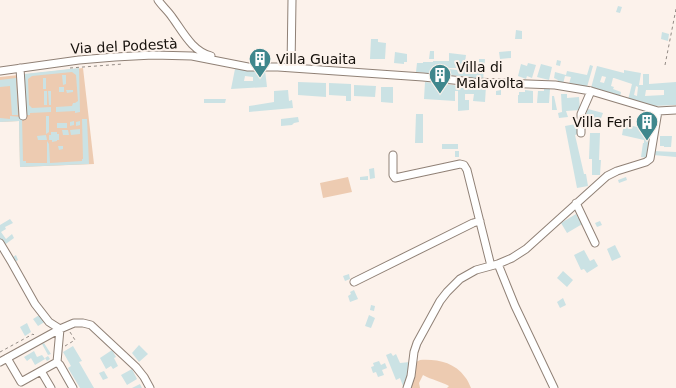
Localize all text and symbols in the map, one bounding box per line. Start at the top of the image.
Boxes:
street label: Via del Podestà [70,35,178,57]
building icon: Villa Guaita [247,46,273,79]
place label: Villa Guaita [276,51,356,67]
place label: Villa di Malavolta [456,59,524,91]
building icon: Villa di Malavolta [427,62,453,95]
building icon: Villa Feri [634,109,660,142]
place label: Villa Feri [572,114,632,130]

